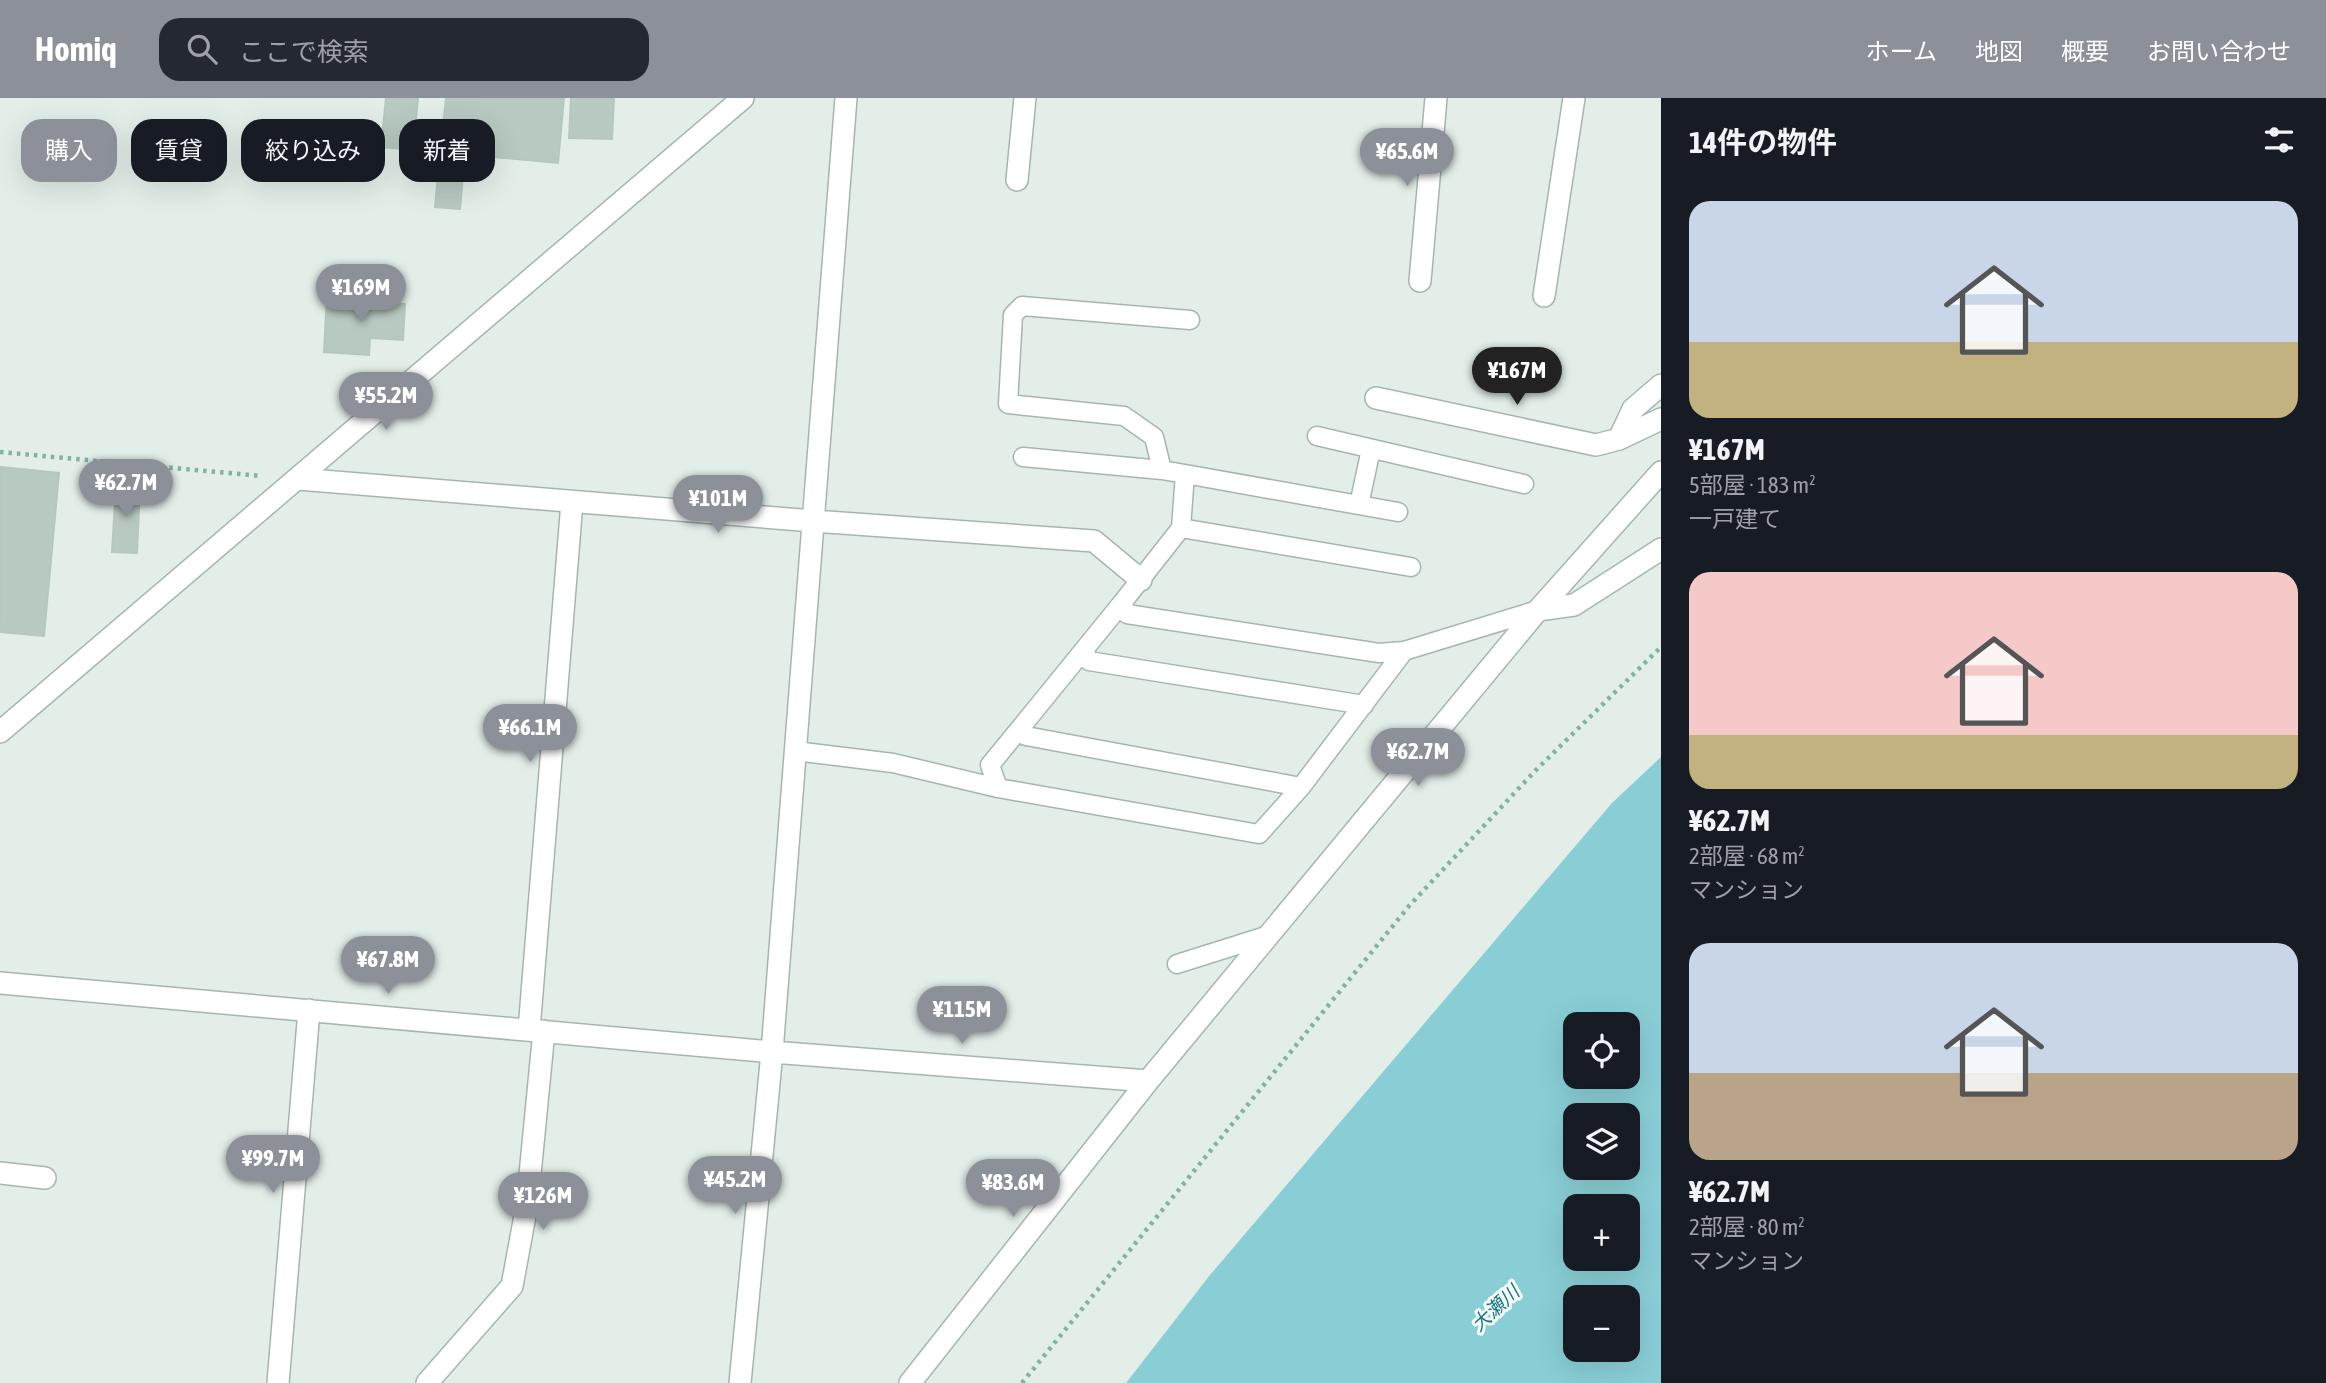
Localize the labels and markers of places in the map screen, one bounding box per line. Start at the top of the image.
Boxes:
pin: ¥65.6M [1350,129,1464,188]
pin: ¥169M [312,264,410,324]
pin: ¥167M [1468,348,1566,407]
pin: ¥55.2M [329,372,443,432]
pin: ¥62.7M [69,460,183,519]
pin: ¥101M [669,476,767,535]
pin: ¥66.1M [473,704,587,764]
pin: ¥62.7M [1361,728,1475,788]
pin: ¥67.8M [331,936,445,996]
pin: ¥115M [913,986,1011,1046]
pin: ¥99.7M [216,1136,330,1195]
pin: ¥45.2M [678,1156,792,1216]
pin: ¥83.6M [956,1160,1070,1219]
pin: ¥126M [494,1172,592,1232]

